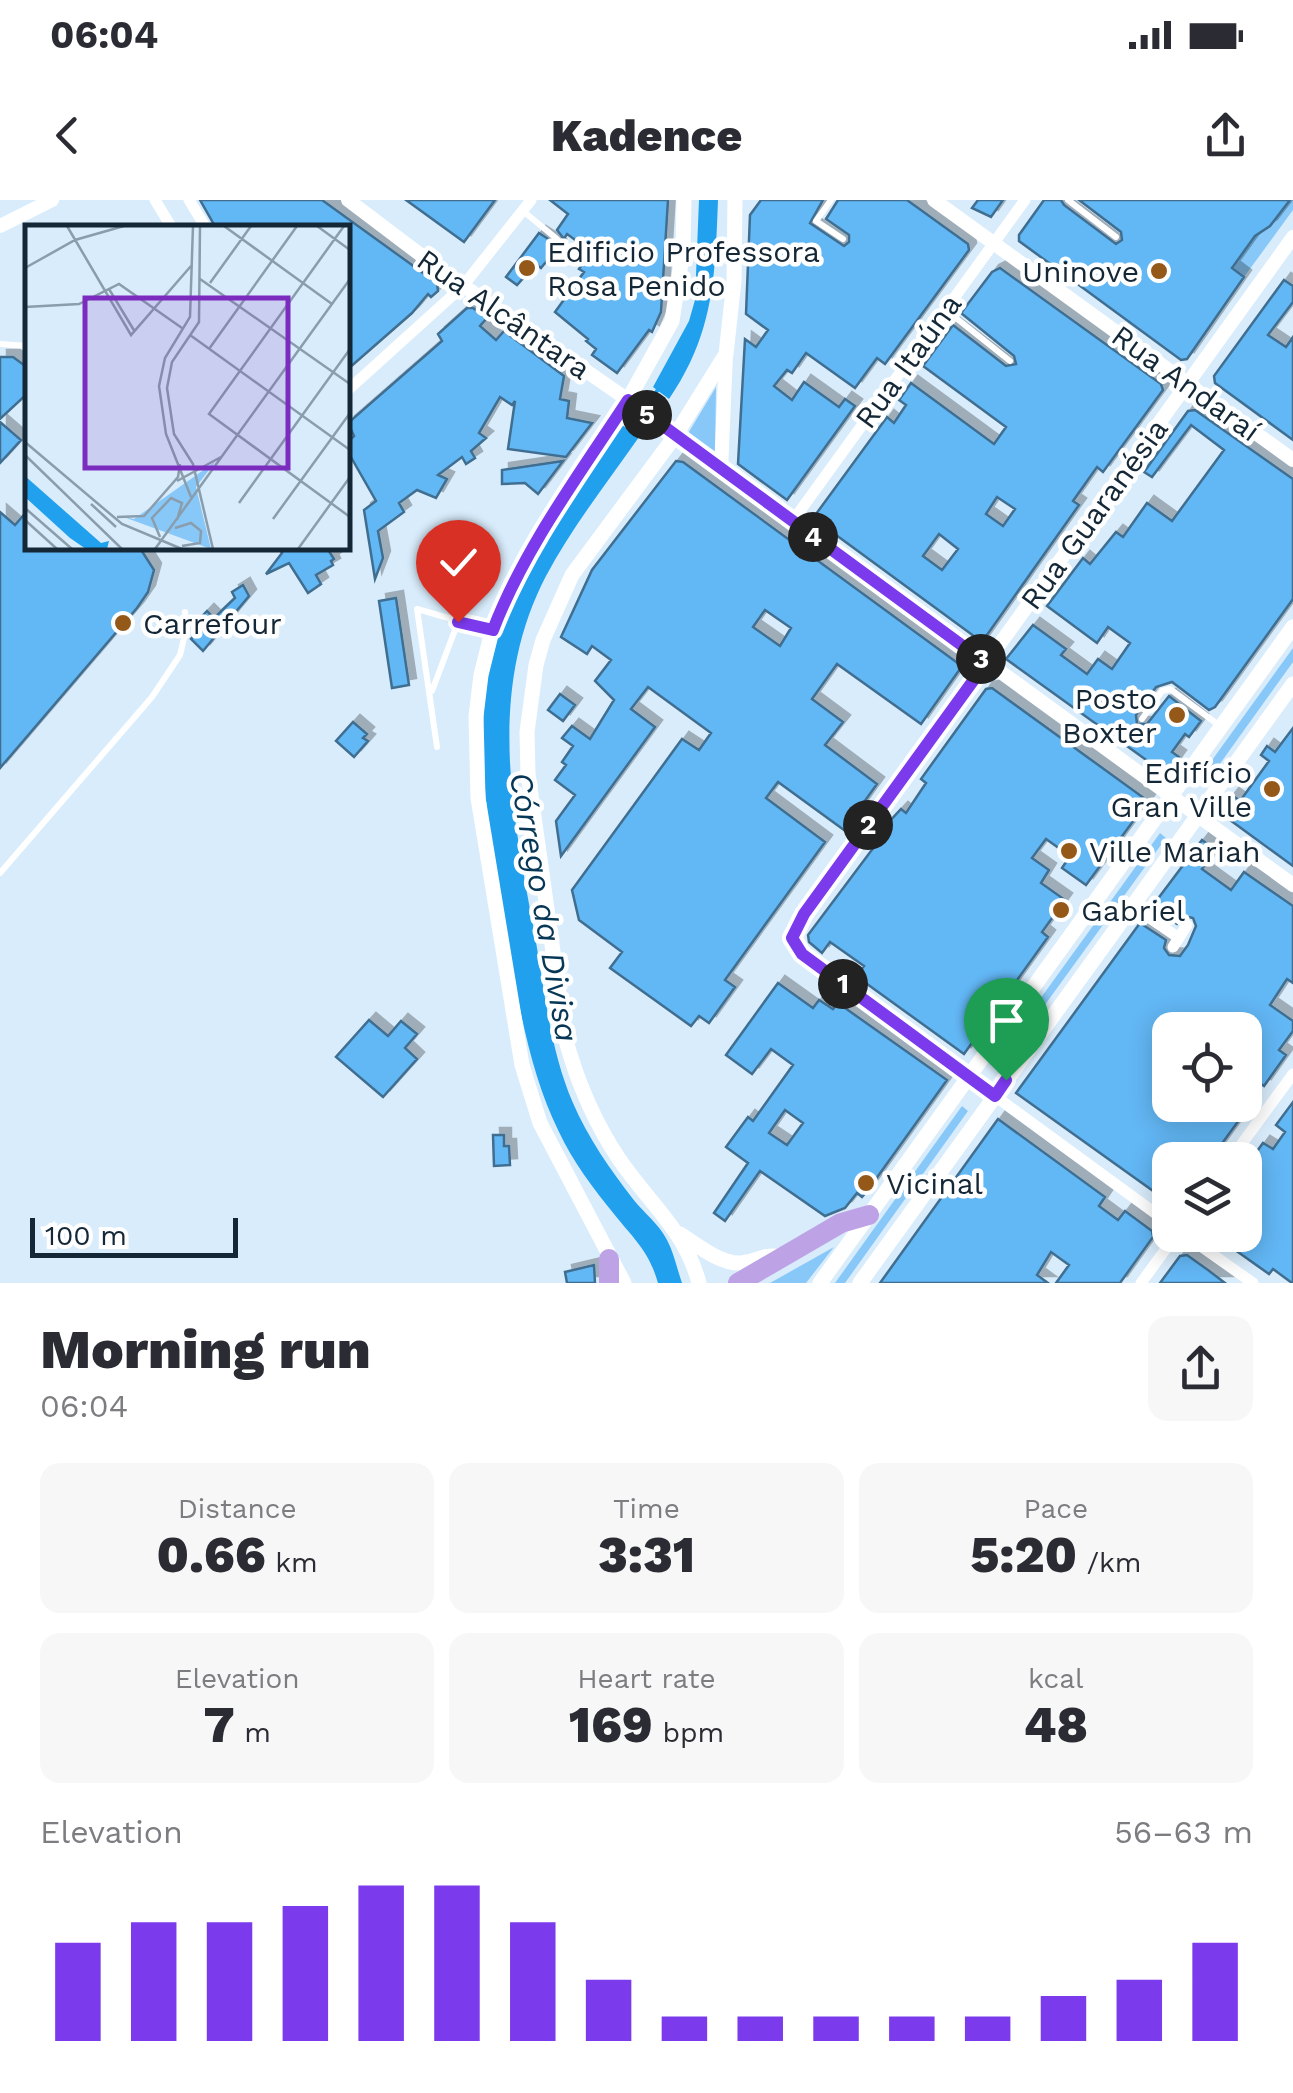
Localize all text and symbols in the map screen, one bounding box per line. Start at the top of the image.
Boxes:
text: 06:04 [50,13,158,57]
icon: back [40,108,95,163]
icon: share [1198,108,1253,163]
text: Kadence [551,109,742,162]
inset map [25,225,350,550]
place label: Edificio Professora Rosa Penido [547,234,820,303]
street label: Rua Alcântara [411,241,597,387]
place label: Uninove [1022,254,1139,289]
marker: Edificio Professora Rosa Penido [516,257,538,279]
marker: Uninove [1148,260,1170,282]
street label: Rua Itaúna [848,287,968,435]
street label: Rua Andaraí [1105,318,1267,448]
pin: 5 [622,390,672,440]
text: 5 [639,398,655,431]
street label: Rua Guaranésia [1013,412,1175,616]
pin: 4 [788,512,838,562]
pin [416,520,501,623]
text: 4 [804,520,822,553]
icon: check [431,535,486,590]
place label: Carrefour [143,606,282,641]
marker: Carrefour [112,612,134,634]
pin: 3 [956,634,1006,684]
text: 3 [973,642,989,675]
place label: Posto Boxter [1062,681,1157,750]
marker: Posto Boxter [1166,704,1188,726]
place label: Edifício Gran Ville [1111,755,1252,824]
water label: Córrego da Divisa [502,769,586,1045]
marker: Edifício Gran Ville [1261,778,1283,800]
pin: 2 [843,800,893,850]
text: 2 [860,808,876,841]
place label: Ville Mariah [1089,834,1261,869]
marker: Ville Mariah [1058,840,1080,862]
place label: Gabriel [1081,893,1185,928]
marker: Gabriel [1050,899,1072,921]
pin: 1 [818,959,868,1009]
text: 1 [837,967,849,1000]
pin [964,978,1049,1081]
icon: arrive [979,993,1034,1048]
map controls [1152,1012,1262,1252]
button: locate [1152,1012,1262,1122]
button: layers [1152,1142,1262,1252]
place label: Vicinal [886,1166,983,1201]
marker: Vicinal [855,1172,877,1194]
scale bar [30,1213,238,1258]
text: 100 m [45,1219,127,1252]
button: share [1148,1316,1253,1421]
text: Morning run [40,1317,371,1381]
text: 06:04 [40,1387,128,1425]
text: Distance [178,1492,297,1525]
text: Time [613,1492,680,1525]
text: Pace [1023,1492,1088,1525]
text: 0.66 [157,1525,266,1584]
text: 3:31 [598,1525,695,1584]
text: 5:20 [970,1525,1077,1584]
text: km [266,1546,318,1579]
text: /km [1077,1546,1141,1579]
text: Elevation [175,1662,300,1695]
text: Heart rate [577,1662,716,1695]
text: kcal [1028,1662,1084,1695]
text: 7 [203,1695,235,1754]
text: 169 [569,1695,653,1754]
text: 48 [1024,1695,1088,1754]
text: m [235,1716,271,1749]
text: bpm [653,1716,724,1749]
text: Elevation [40,1813,183,1851]
text: 56–63 m [1114,1813,1253,1851]

